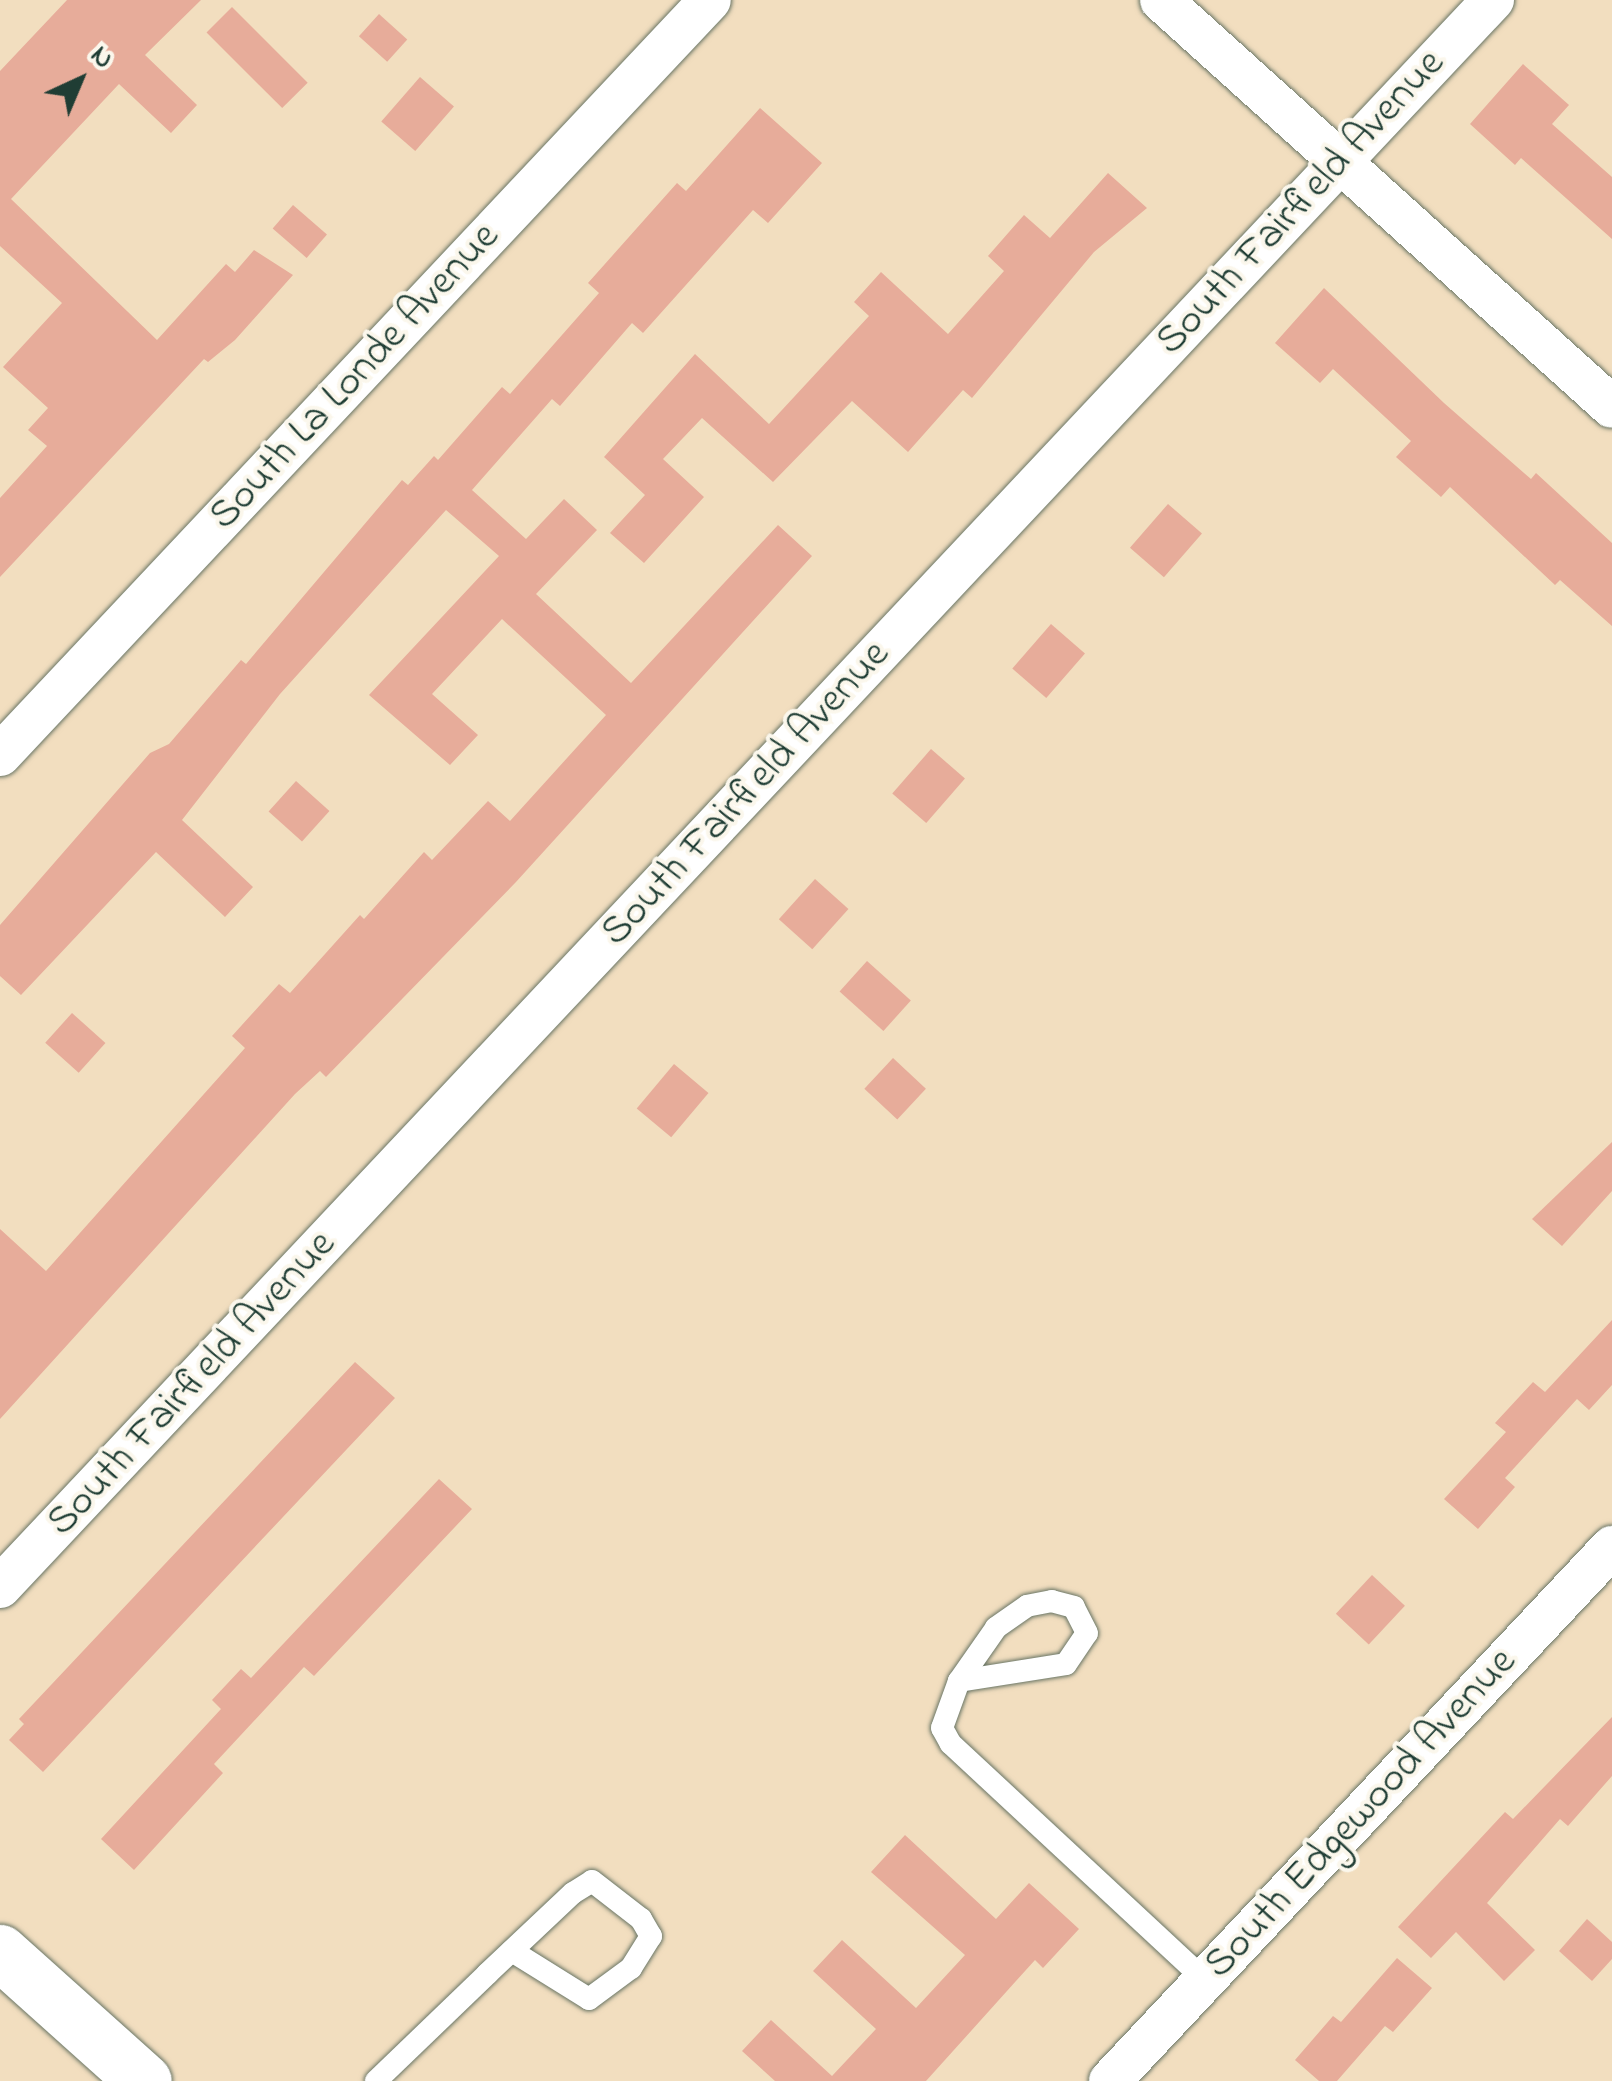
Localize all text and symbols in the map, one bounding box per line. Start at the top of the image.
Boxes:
north arrow [30,30,130,130]
text: N [80,37,122,79]
street label: South Fairfield Avenue [1146,39,1456,367]
street label: South La Londe Avenue [199,213,511,541]
street label: South Fairfield Avenue [591,630,901,958]
street label: South Fairfield Avenue [37,1220,347,1548]
street label: South Edgewood Avenue [1194,1638,1528,1990]

